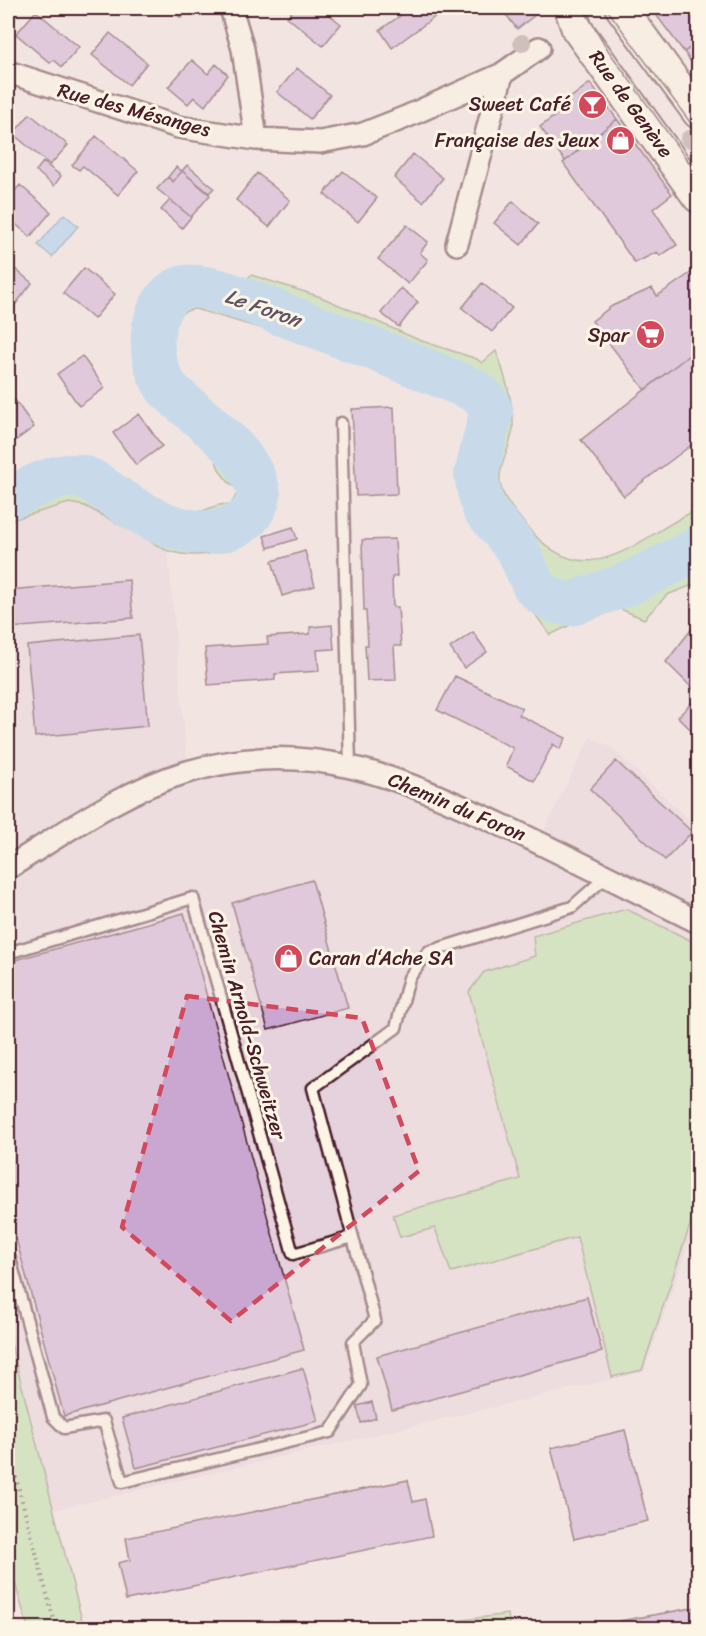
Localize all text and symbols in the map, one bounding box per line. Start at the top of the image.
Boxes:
street label: Rue de Genève [579,42,683,166]
street label: Rue des Mésanges [54,73,215,147]
place label: Sweet Café [469,87,571,122]
bar icon: Sweet Café [576,88,608,120]
place label: Française des Jeux [435,123,600,158]
shop icon: Française des Jeux [604,124,636,156]
water label: Le Foron [220,277,309,340]
place label: Spar [588,318,631,353]
supermarket icon: Spar [634,319,666,351]
street label: Chemin du Foron [383,762,532,852]
street label: Chemin Arnold-Schweitzer [198,907,297,1145]
place label: Caran d‘Ache SA [309,941,454,976]
shop icon: Caran d‘Ache SA [272,942,304,974]

